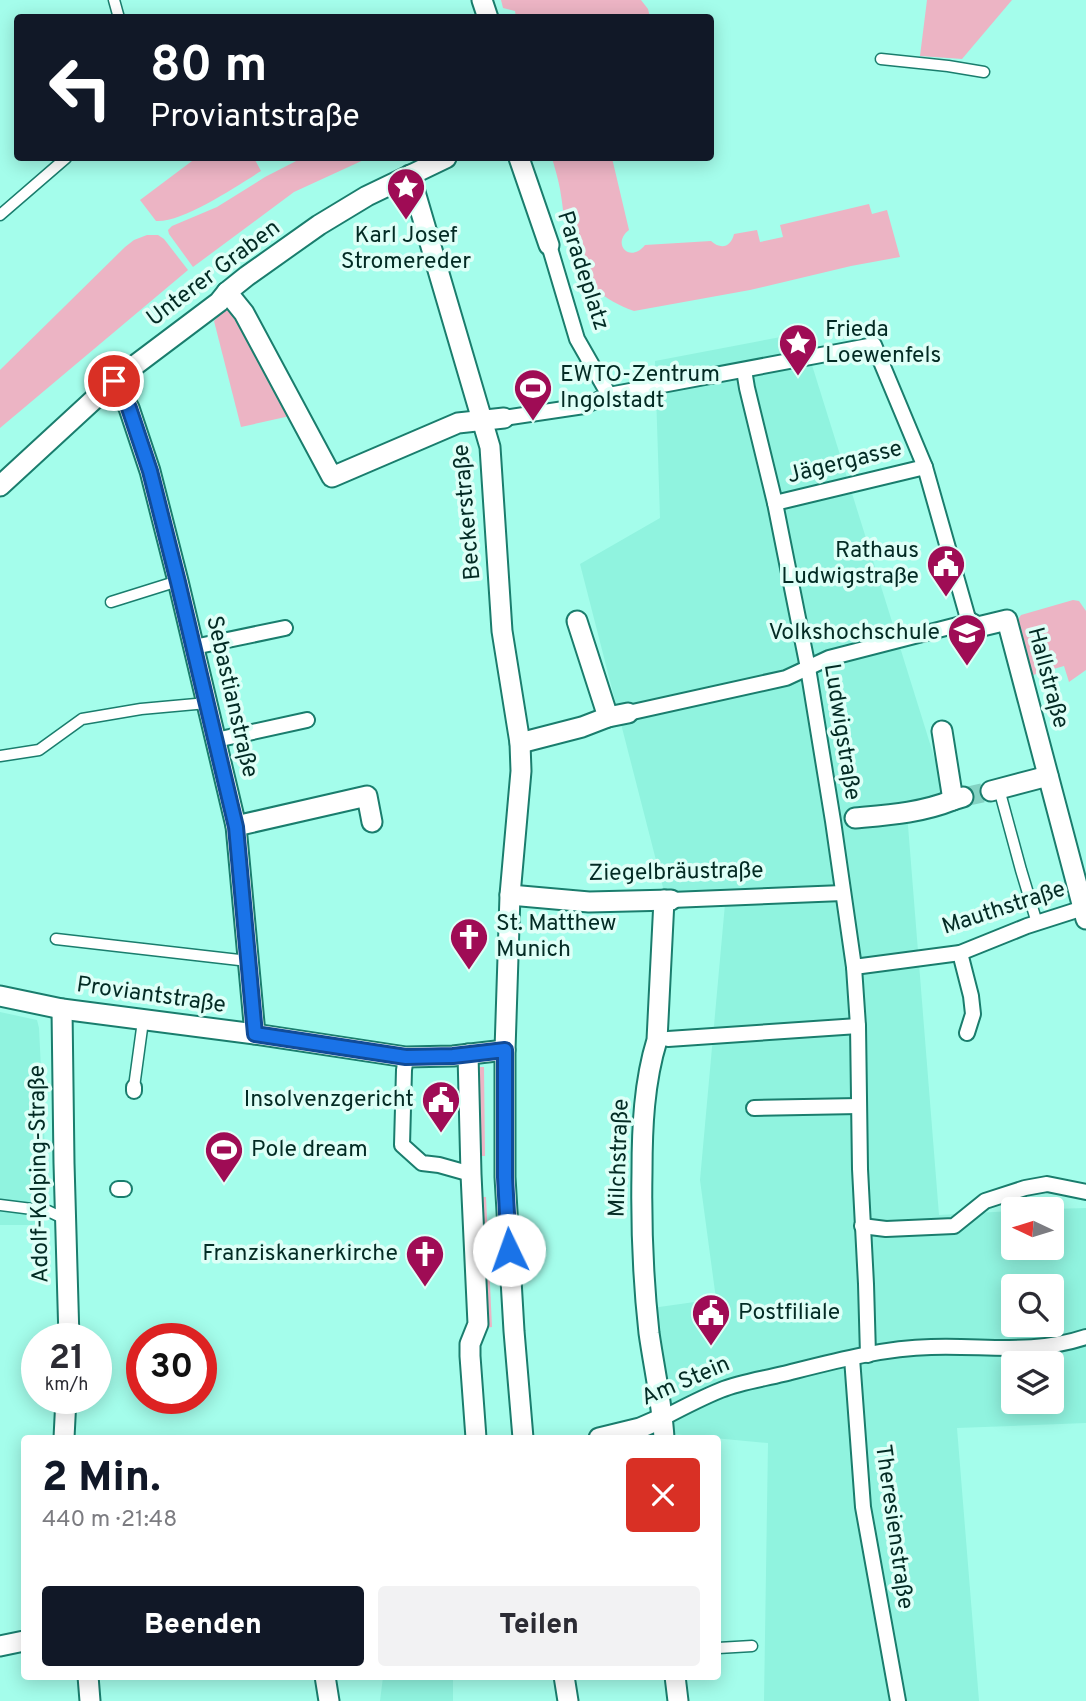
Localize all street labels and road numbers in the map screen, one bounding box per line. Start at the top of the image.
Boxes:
street label: Paradeplatz [549,208,615,334]
street label: Unterer Graben [141,214,287,334]
street label: Jägergasse [785,435,905,491]
street label: Beckerstraße [448,443,488,581]
street label: Sebastianstraße [198,613,264,781]
street label: Hallstraße [1020,624,1074,732]
street label: Ludwigstraße [816,662,866,802]
street label: Ziegelbräustraße [588,857,764,889]
street label: Mauthstraße [939,875,1069,943]
street label: Proviantstraße [74,971,228,1021]
street label: Adolf-Kolping-Straße [24,1065,56,1283]
street label: Milchstraße [603,1098,637,1218]
street label: Am Stein [637,1350,735,1414]
street label: Theresienstraße [867,1443,919,1611]

